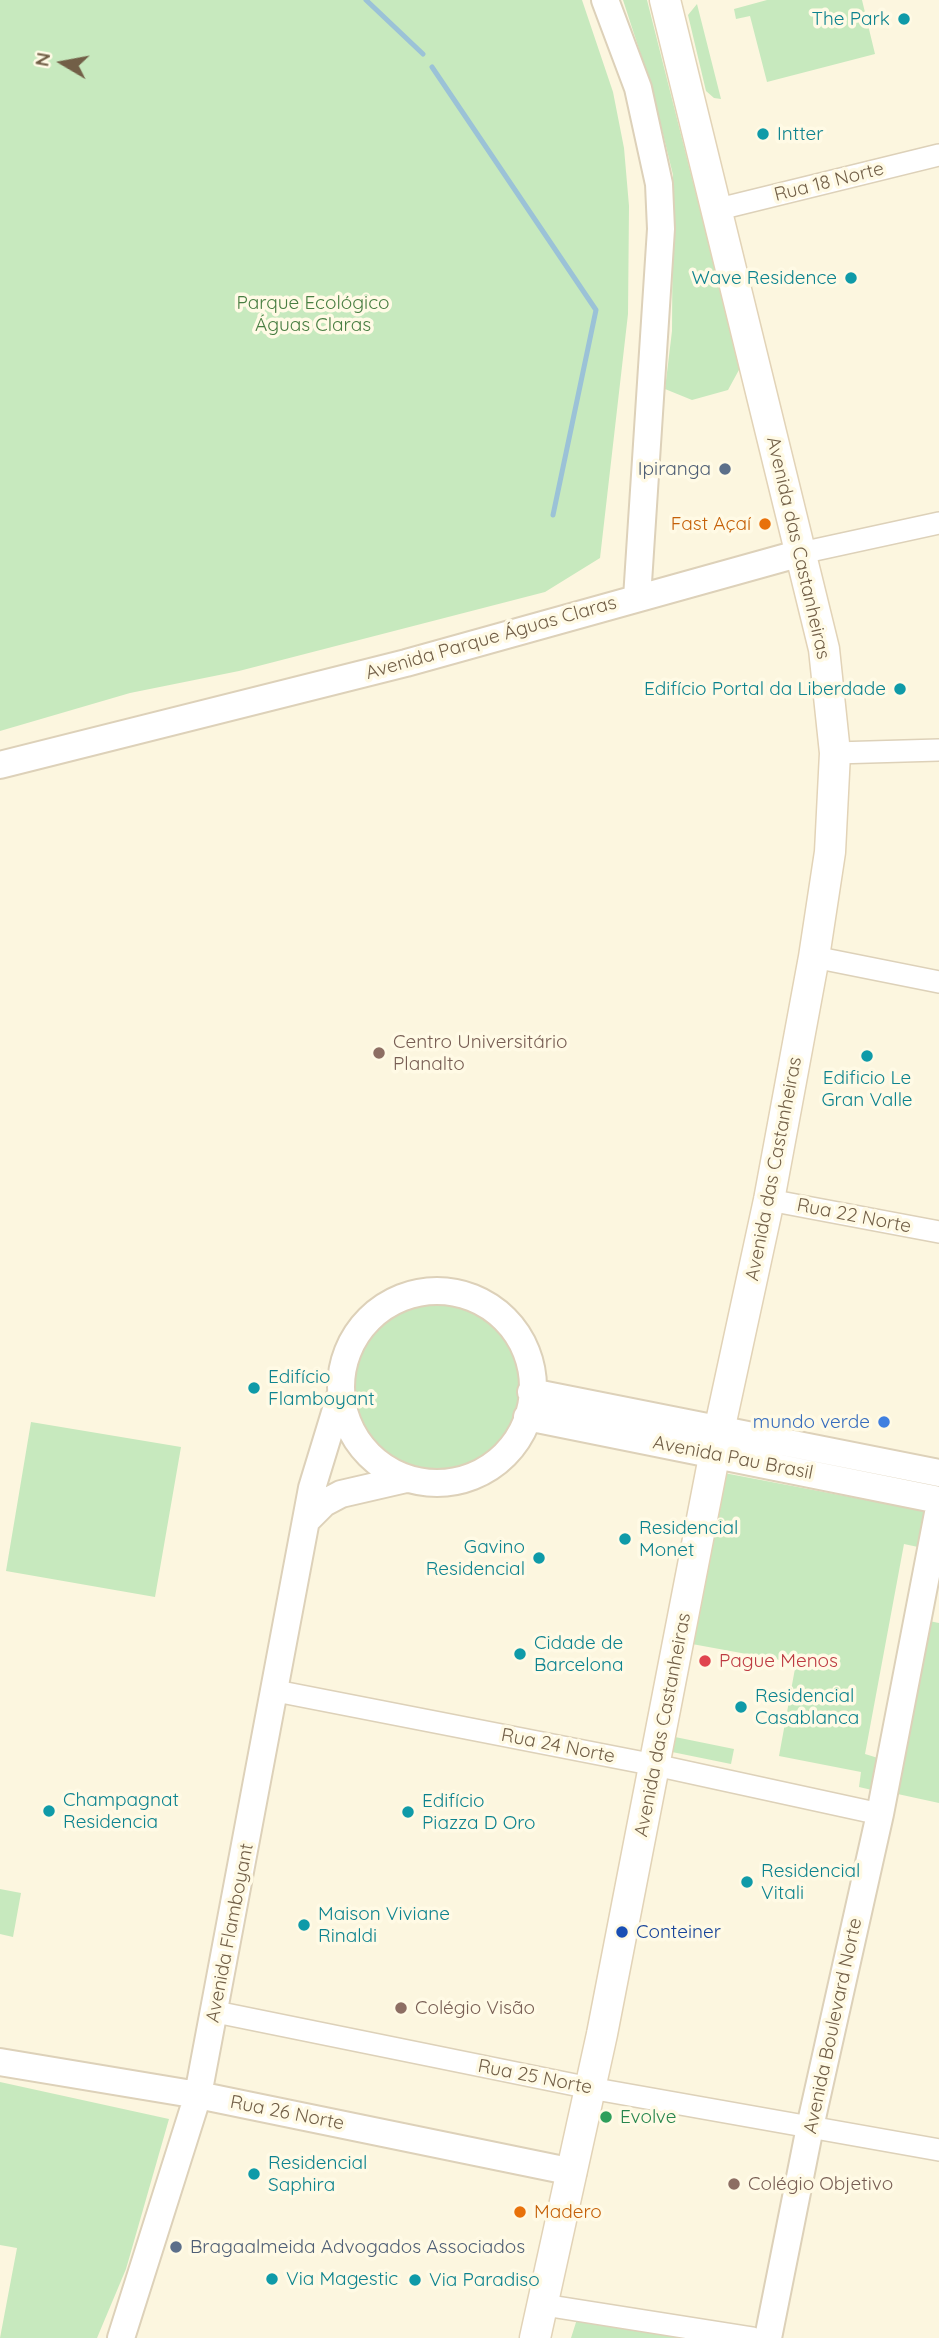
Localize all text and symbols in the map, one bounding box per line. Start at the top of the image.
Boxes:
place label: The Park [812,8,890,30]
marker: The Park [896,11,912,27]
north arrow [28,28,98,98]
text: N [29,50,55,68]
place label: Intter [777,123,824,145]
marker: Intter [755,126,771,142]
street label: Rua 18 Norte [772,157,886,207]
place label: Wave Residence [691,267,837,289]
marker: Wave Residence [843,270,859,286]
park label: Parque Ecológico Águas Claras [237,292,389,336]
street label: Avenida das Castanheiras [761,434,835,662]
place label: Ipiranga [638,458,711,480]
marker: Ipiranga [717,461,733,477]
place label: Fast Açaí [671,513,751,535]
marker: Fast Açaí [757,516,773,532]
street label: Avenida Parque Águas Claras [363,591,619,685]
place label: Edifício Portal da Liberdade [644,678,886,700]
marker: Edifício Portal da Liberdade [892,681,908,697]
place label: Centro Universitário Planalto [393,1031,568,1075]
marker: Centro Universitário Planalto [371,1045,387,1061]
marker: Edificio Le Gran Valle [859,1048,875,1064]
street label: Avenida das Castanheiras [741,1055,807,1283]
place label: Edificio Le Gran Valle [821,1067,913,1111]
street label: Rua 22 Norte [795,1194,913,1238]
place label: Edifício Flamboyant [268,1366,375,1410]
marker: Edifício Flamboyant [246,1380,262,1396]
place label: mundo verde [753,1411,870,1433]
marker: mundo verde [876,1414,892,1430]
street label: Avenida Pau Brasil [651,1431,815,1485]
place label: Residencial Monet [639,1517,738,1561]
marker: Residencial Monet [617,1531,633,1547]
place label: Gavino Residencial [426,1536,525,1580]
marker: Gavino Residencial [531,1550,547,1566]
street label: Avenida das Castanheiras [630,1611,696,1839]
place label: Cidade de Barcelona [534,1632,624,1676]
marker: Cidade de Barcelona [512,1646,528,1662]
place label: Pague Menos [719,1650,838,1672]
marker: Pague Menos [697,1653,713,1669]
place label: Residencial Casablanca [755,1685,859,1729]
marker: Residencial Casablanca [733,1699,749,1715]
street label: Rua 24 Norte [499,1724,617,1768]
place label: Champagnat Residencia [63,1789,179,1833]
place label: Edifício Piazza D Oro [422,1790,536,1834]
marker: Champagnat Residencia [41,1803,57,1819]
marker: Edifício Piazza D Oro [400,1804,416,1820]
street label: Avenida Flamboyant [201,1841,259,2025]
place label: Residencial Vitali [761,1860,860,1904]
marker: Residencial Vitali [739,1874,755,1890]
place label: Maison Viviane Rinaldi [318,1903,450,1947]
street label: Avenida Boulevard Norte [799,1916,867,2136]
marker: Maison Viviane Rinaldi [296,1917,312,1933]
place label: Conteiner [636,1921,721,1943]
marker: Conteiner [614,1924,630,1940]
place label: Colégio Visão [415,1997,535,2019]
marker: Colégio Visão [393,2000,409,2016]
street label: Rua 25 Norte [476,2055,594,2099]
street label: Rua 26 Norte [228,2091,346,2135]
place label: Evolve [620,2106,677,2128]
marker: Evolve [598,2109,614,2125]
place label: Residencial Saphira [268,2152,367,2196]
marker: Residencial Saphira [246,2166,262,2182]
place label: Colégio Objetivo [748,2173,893,2195]
marker: Colégio Objetivo [726,2176,742,2192]
place label: Madero [534,2201,602,2223]
marker: Madero [512,2204,528,2220]
place label: Bragaalmeida Advogados Associados [190,2236,525,2258]
marker: Bragaalmeida Advogados Associados [168,2239,184,2255]
place label: Via Magestic [286,2268,398,2290]
place label: Via Paradiso [429,2269,540,2291]
marker: Via Magestic [264,2271,280,2287]
marker: Via Paradiso [407,2272,423,2288]

